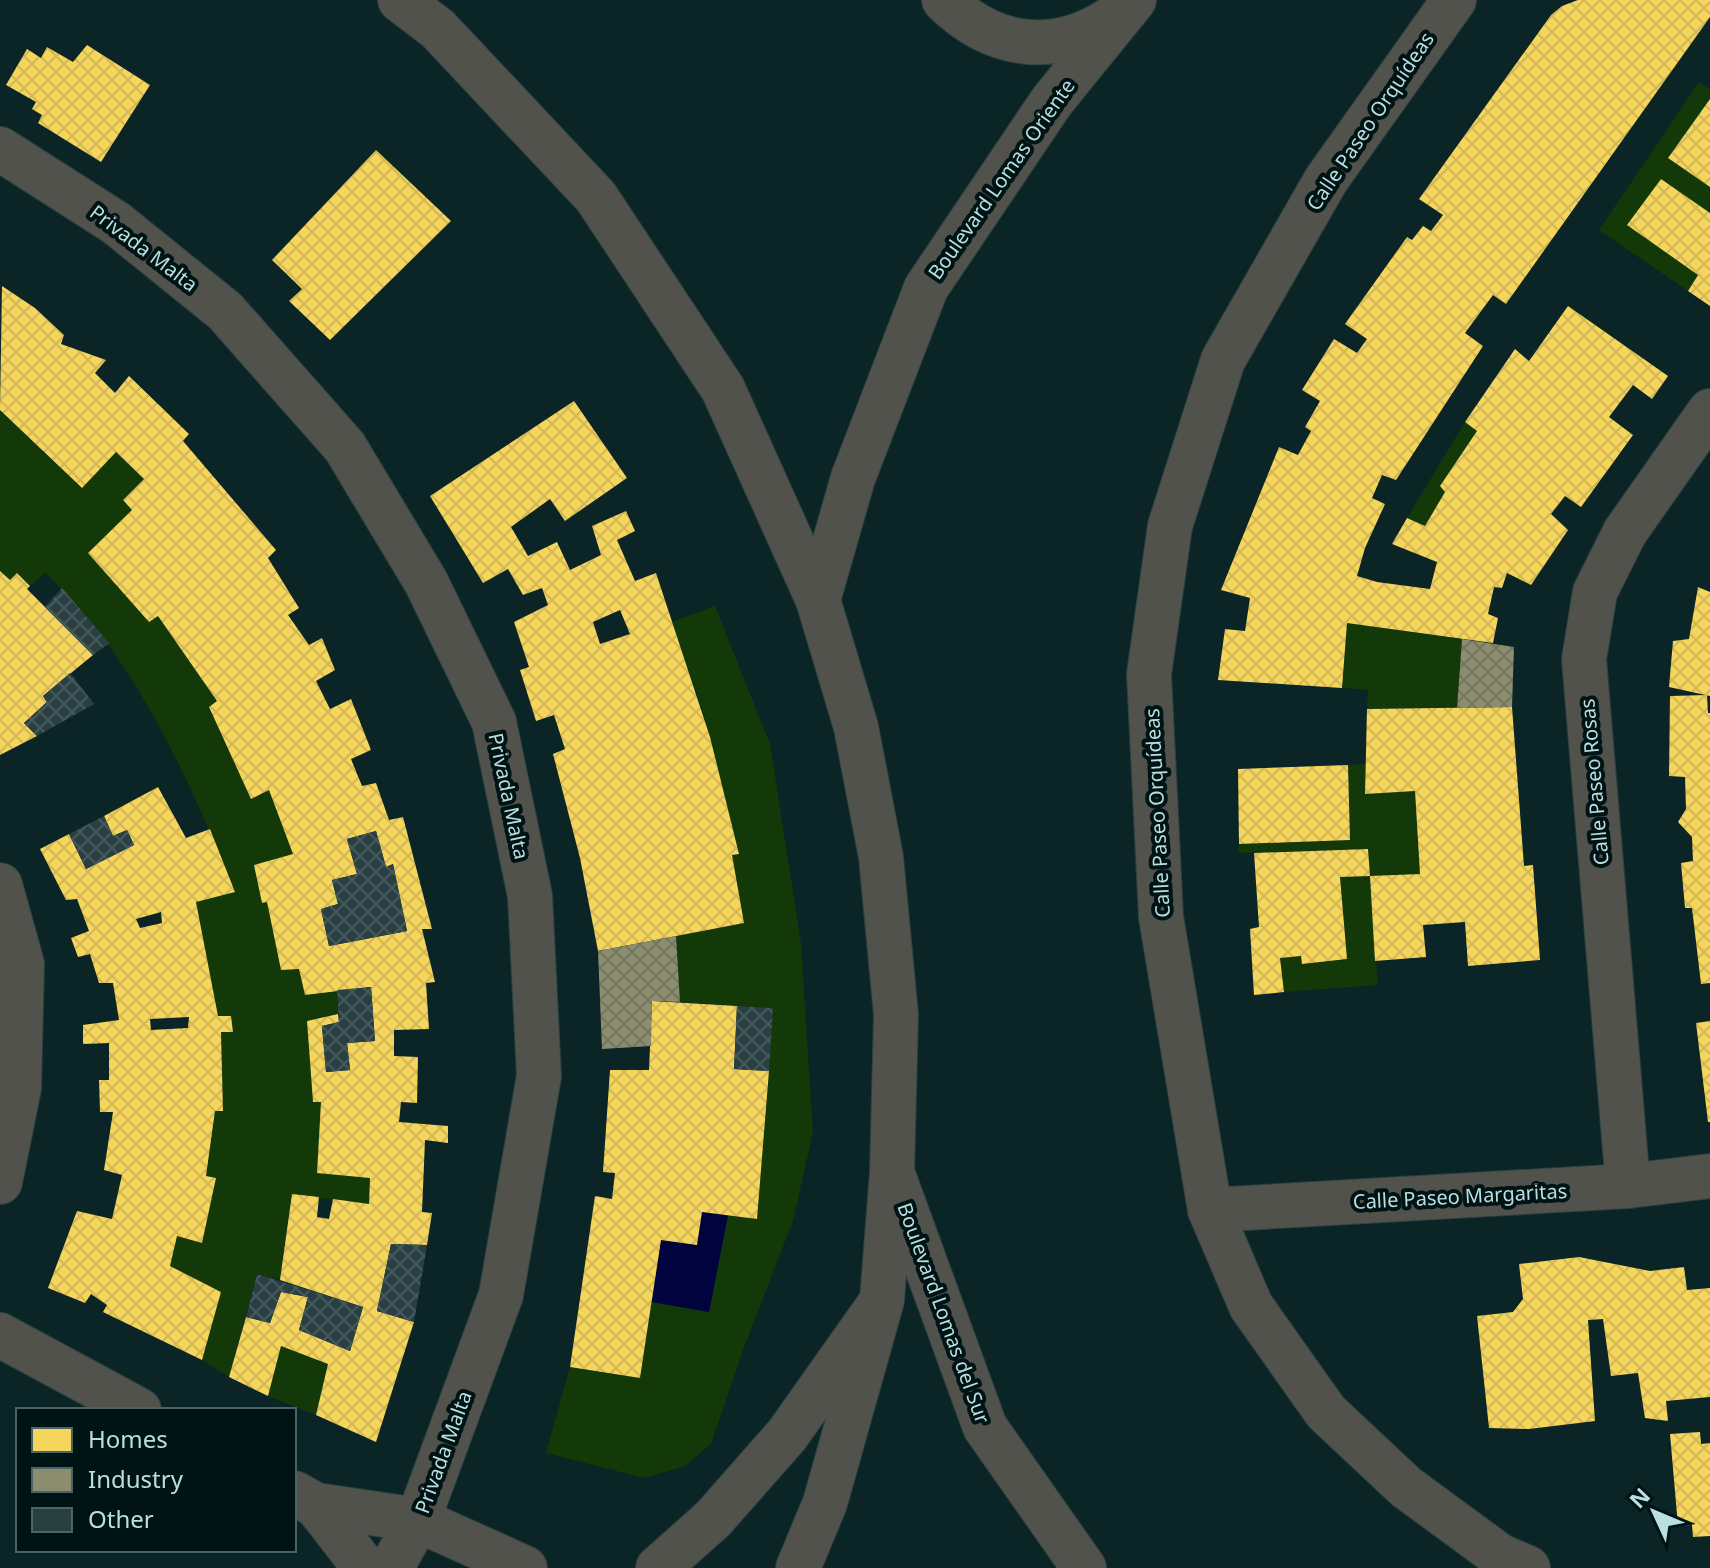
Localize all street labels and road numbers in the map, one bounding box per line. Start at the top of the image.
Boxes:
street label: Calle Paseo Orquídeas [1300,26,1440,216]
street label: Boulevard Lomas Oriente [921,73,1081,285]
street label: Privada Malta [85,199,203,297]
street label: Calle Paseo Rosas [1573,698,1615,866]
street label: Calle Paseo Orquídeas [1138,708,1176,918]
street label: Privada Malta [482,730,536,862]
street label: Calle Paseo Margaritas [1352,1177,1568,1215]
street label: Boulevard Lomas del Sur [891,1199,997,1427]
street label: Privada Malta [408,1387,478,1517]

